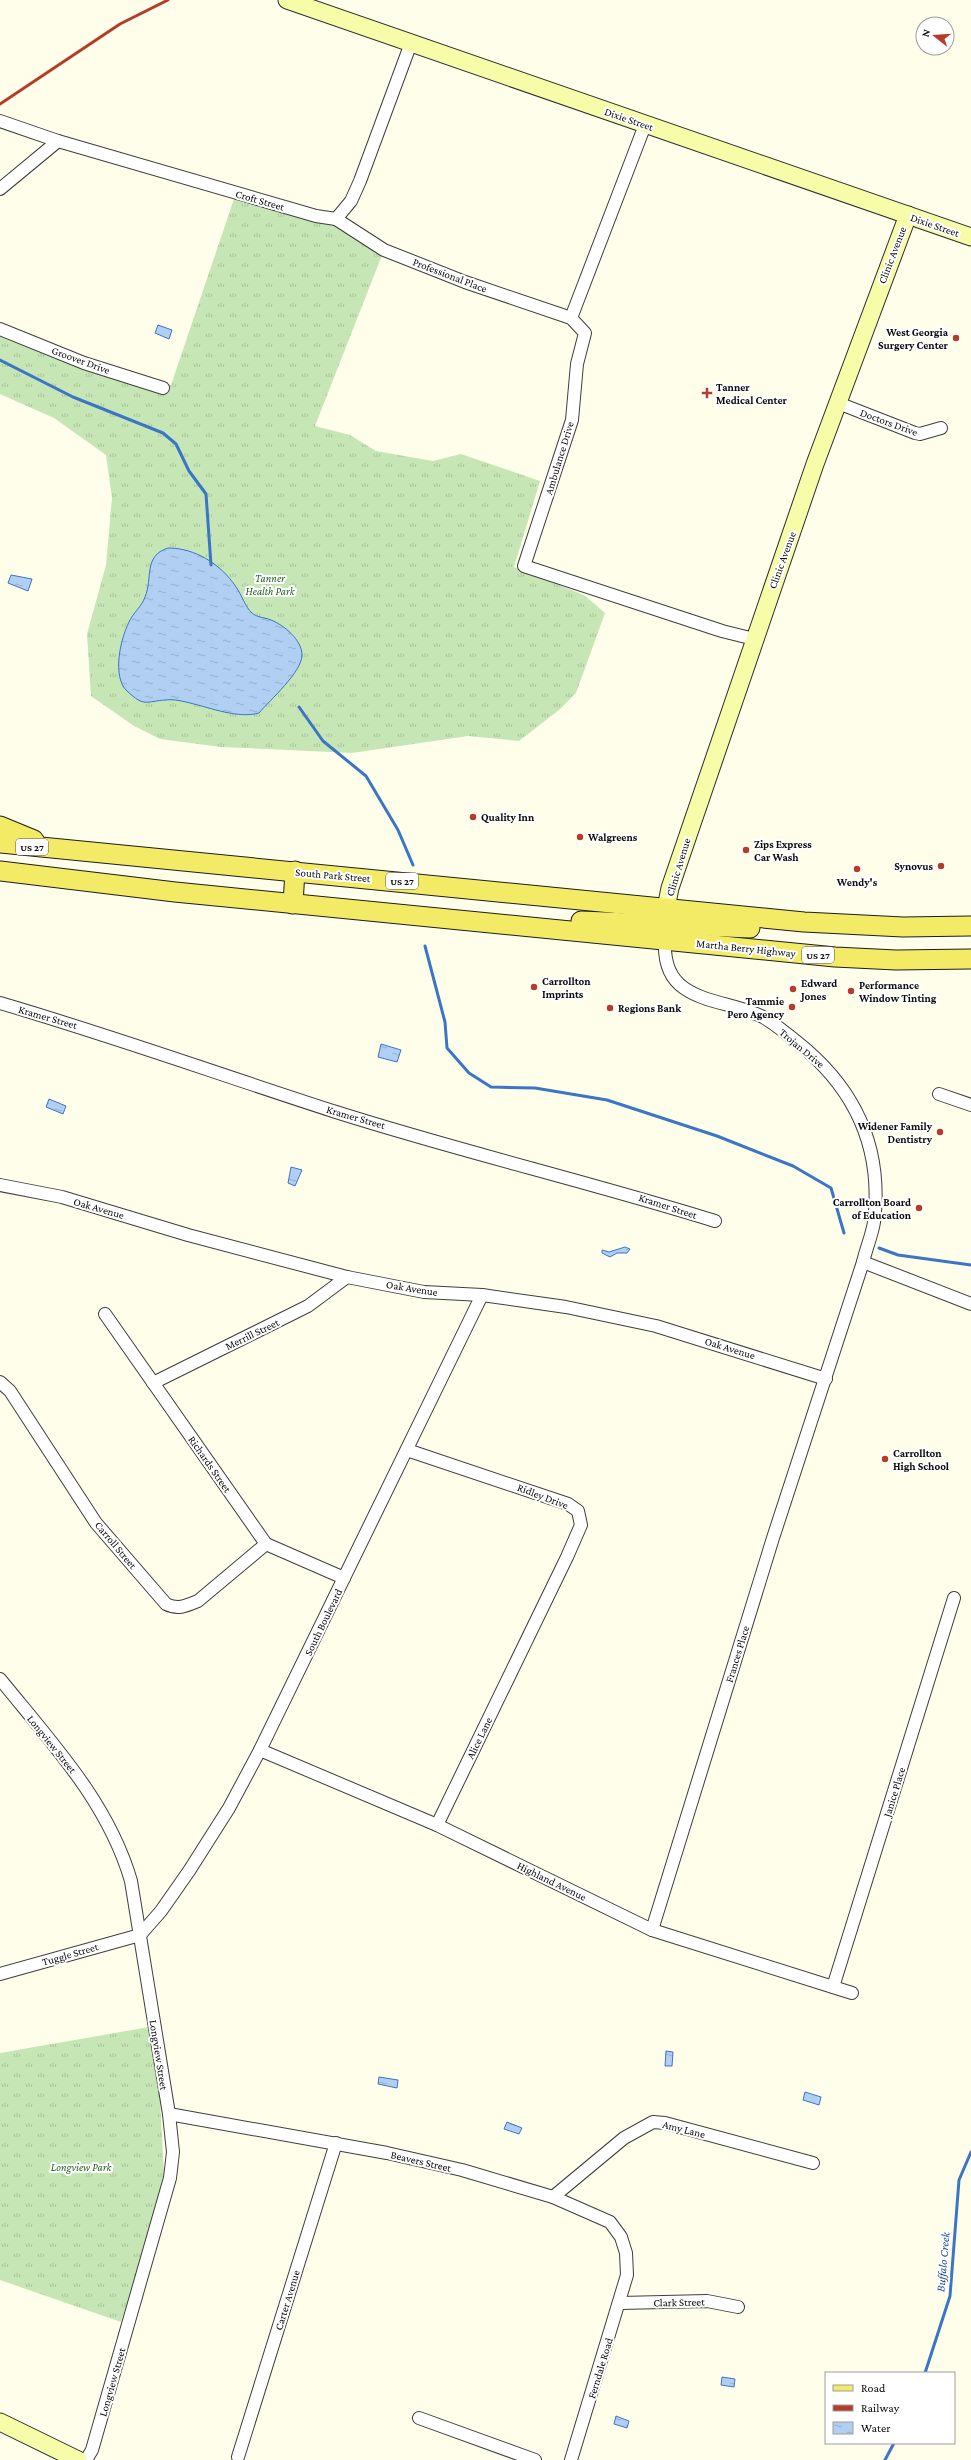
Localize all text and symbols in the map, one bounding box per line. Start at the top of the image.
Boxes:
north arrow [915,16,955,56]
text: N [919,27,932,38]
street label: Dixie Street [603,105,655,133]
street label: Croft Street [234,187,286,213]
street label: Dixie Street [909,211,961,239]
street label: Clinic Avenue [876,225,908,285]
street label: Professional Place [411,255,489,295]
place label: West Georgia Surgery Center [878,326,949,351]
marker: West Georgia Surgery Center [951,333,961,343]
street label: Groover Drive [50,344,112,376]
place label: Tanner Medical Center [716,381,788,406]
marker: Tanner Medical Center [701,387,713,399]
street label: Doctors Drive [859,406,920,438]
street label: Ambulance Drive [542,420,576,496]
street label: Clinic Avenue [766,530,798,590]
park label: Tanner Health Park [246,572,296,597]
place label: Quality Inn [481,811,535,823]
marker: Quality Inn [468,812,478,822]
place label: Walgreens [587,831,638,843]
marker: Walgreens [575,832,585,842]
street label: Clinic Avenue [663,836,693,897]
place label: Zips Express Car Wash [754,838,812,863]
road number: US 27 [16,839,48,855]
marker: Zips Express Car Wash [741,845,751,855]
place label: Synovus [894,860,934,872]
marker: Synovus [936,861,946,871]
marker: Wendy's [852,864,862,874]
street label: South Park Street [295,866,371,884]
road number: US 27 [386,873,418,889]
place label: Wendy's [836,876,878,888]
street label: Martha Berry Highway [695,937,797,960]
road number: US 27 [802,947,834,963]
place label: Carrollton Imprints [542,975,591,1000]
place label: Edward Jones [800,977,837,1002]
place label: Performance Window Tinting [858,979,937,1004]
marker: Carrollton Imprints [529,982,539,992]
marker: Edward Jones [788,984,798,994]
marker: Performance Window Tinting [846,986,856,996]
place label: Tammie Pero Agency [727,995,785,1020]
place label: Regions Bank [618,1002,682,1014]
marker: Tammie Pero Agency [787,1002,797,1012]
street label: Kramer Street [17,1003,79,1031]
marker: Regions Bank [605,1003,615,1013]
street label: Trojan Drive [777,1026,827,1071]
street label: Kramer Street [325,1103,387,1131]
place label: Widener Family Dentistry [857,1120,933,1145]
marker: Widener Family Dentistry [935,1127,945,1137]
street label: Kramer Street [637,1191,699,1221]
street label: Oak Avenue [72,1195,126,1221]
place label: Carrollton Board of Education [833,1196,912,1221]
marker: Carrollton Board of Education [914,1203,924,1213]
street label: Oak Avenue [385,1278,439,1298]
street label: Merrill Street [223,1316,281,1352]
street label: Oak Avenue [703,1335,757,1361]
street label: Richards Street [186,1433,234,1495]
place label: Carrollton High School [893,1447,950,1472]
marker: Carrollton High School [880,1454,890,1464]
street label: Ridley Drive [516,1481,570,1512]
street label: Carroll Street [93,1519,140,1571]
street label: South Boulevard [302,1587,344,1657]
street label: Frances Place [723,1624,751,1684]
street label: Longview Street [24,1713,79,1776]
street label: Alice Lane [464,1715,494,1761]
street label: Janice Place [880,1766,908,1820]
street label: Highland Avenue [515,1859,589,1904]
street label: Tuggle Street [40,1940,100,1969]
street label: Longview Street [147,2019,171,2091]
street label: Amy Lane [661,2118,707,2141]
street label: Beavers Street [390,2148,453,2174]
park label: Longview Park [51,2161,112,2174]
water label: Buffalo Creek [933,2231,953,2292]
street label: Carter Avenue [272,2268,302,2332]
street label: Clark Street [653,2296,705,2308]
street label: Ferndale Road [585,2336,615,2400]
street label: Longview Street [96,2346,129,2418]
legend [825,2372,955,2444]
text: Road [861,2381,886,2395]
text: Railway [861,2401,900,2415]
text: Water [861,2421,891,2435]

